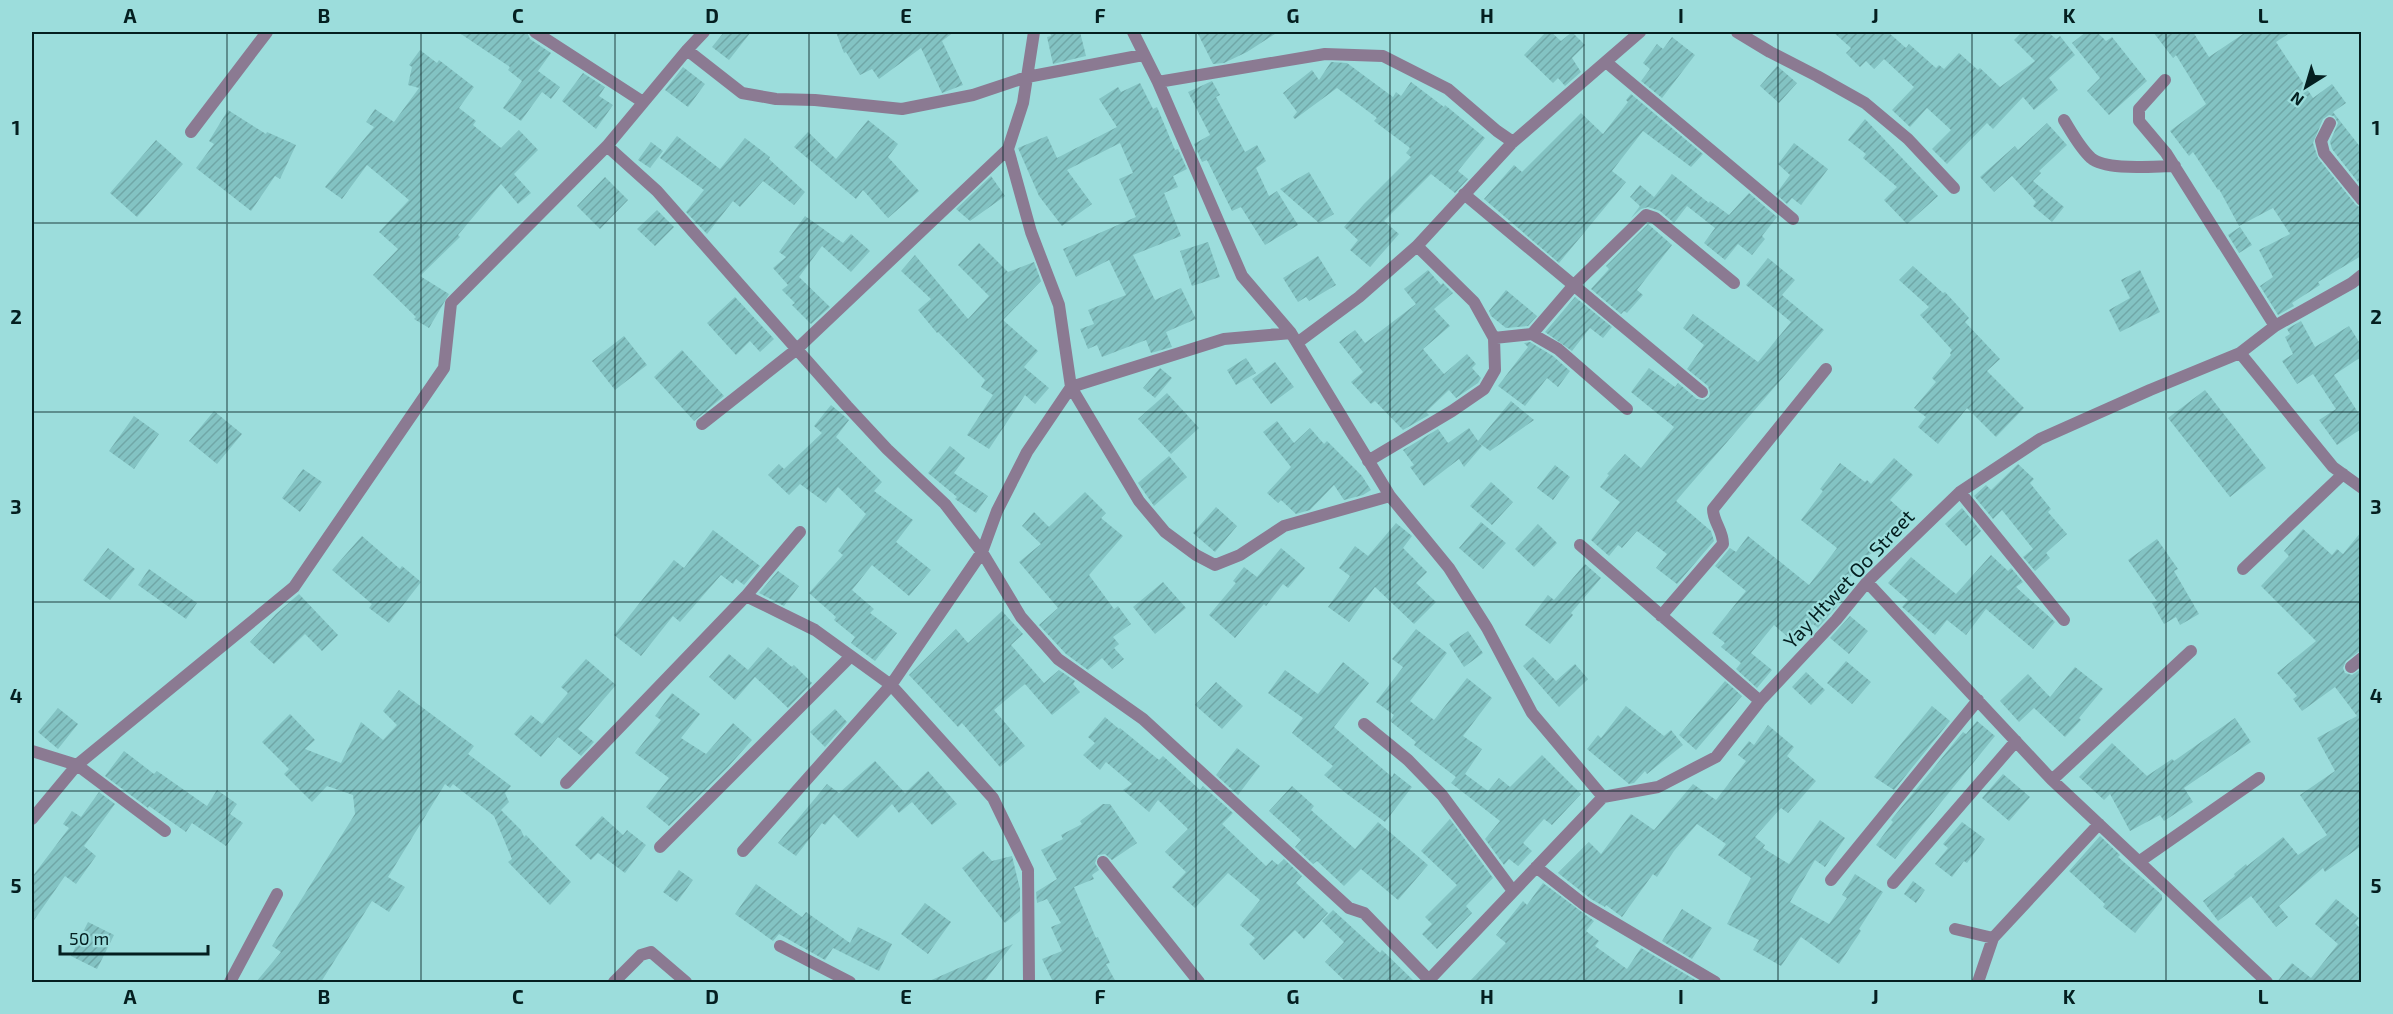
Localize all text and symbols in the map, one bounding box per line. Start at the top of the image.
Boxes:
text: A [123,3,137,27]
text: B [318,3,330,27]
text: C [512,3,524,27]
text: D [705,3,719,27]
text: E [900,3,912,27]
text: F [1094,3,1106,27]
text: G [1287,3,1299,27]
text: H [1480,3,1494,27]
text: I [1678,3,1684,27]
text: J [1871,3,1879,27]
text: K [2063,3,2076,27]
text: L [2258,3,2269,27]
north arrow [2276,57,2336,117]
text: N [2286,88,2307,110]
text: 1 [12,115,20,139]
text: 1 [2372,115,2380,139]
text: 2 [10,304,22,328]
text: 2 [2370,304,2382,328]
text: 3 [10,494,22,518]
text: 3 [2370,494,2382,518]
street label: Yay Htwet Oo Street [1778,504,1919,653]
text: 4 [10,683,23,707]
text: 4 [2370,683,2383,707]
text: 5 [10,873,22,897]
text: 5 [2370,873,2382,897]
scale bar [60,918,208,956]
text: 50 m [69,927,109,949]
text: A [123,984,137,1008]
text: B [318,984,330,1008]
text: C [512,984,524,1008]
text: D [705,984,719,1008]
text: E [900,984,912,1008]
text: F [1094,984,1106,1008]
text: G [1287,984,1299,1008]
text: H [1480,984,1494,1008]
text: I [1678,984,1684,1008]
text: J [1871,984,1879,1008]
text: K [2063,984,2076,1008]
text: L [2258,984,2269,1008]

